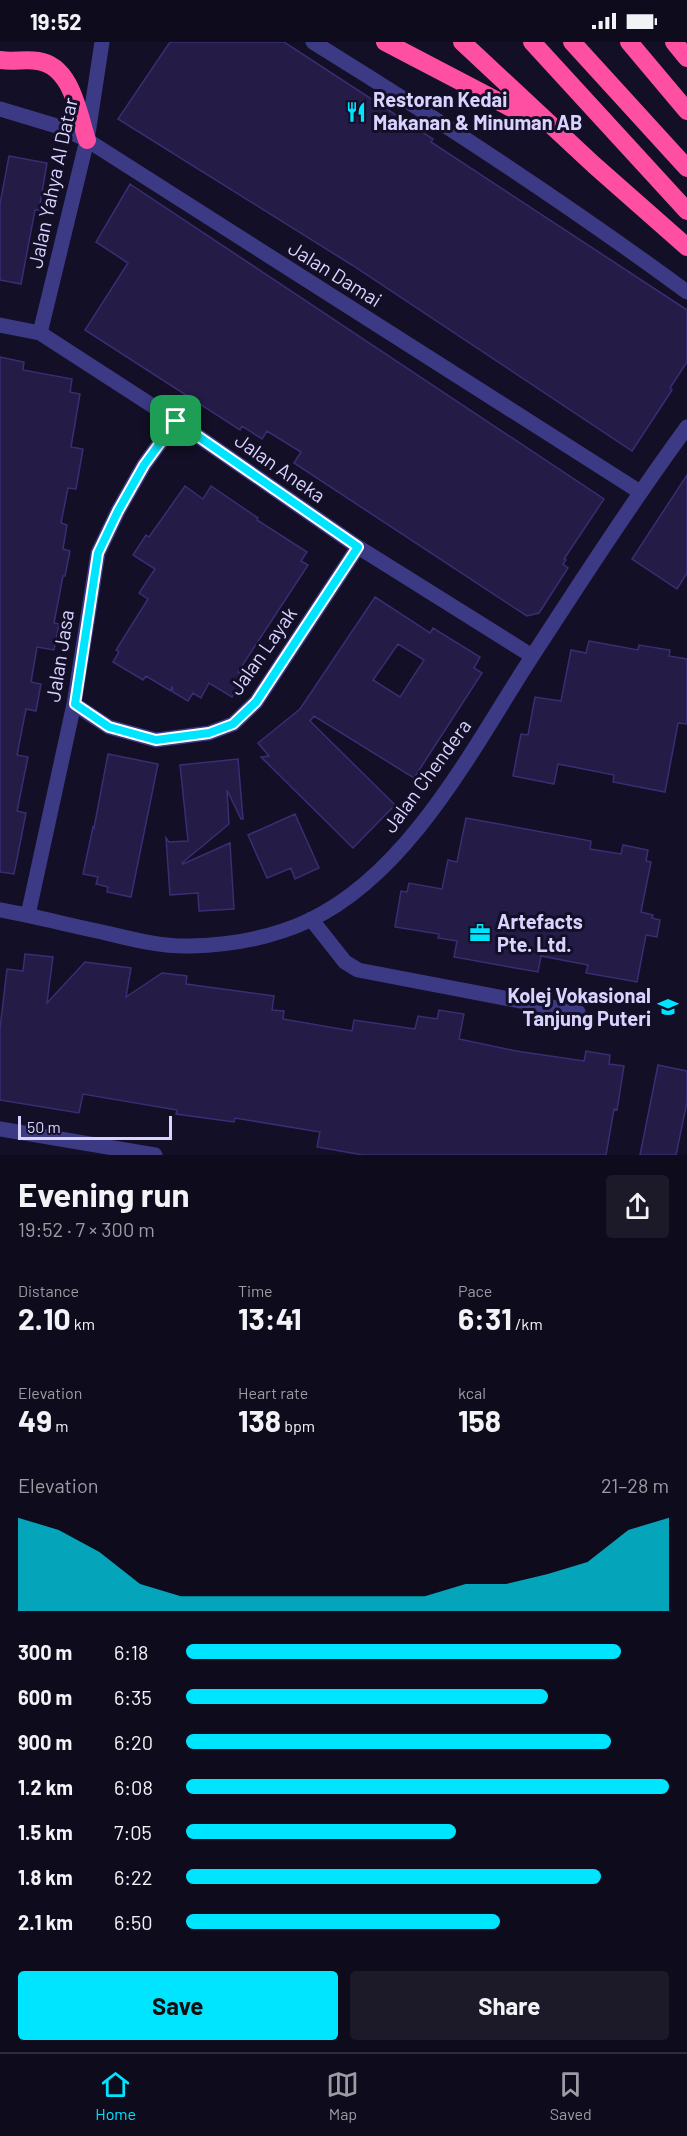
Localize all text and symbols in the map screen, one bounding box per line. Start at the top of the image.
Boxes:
text: 19:52 [30,8,82,34]
place label: Restoran Kedai Makanan & Minuman AB [373,87,582,134]
street label: Jalan Yahya Al Datar [22,95,82,270]
restaurant icon: Restoran Kedai Makanan & Minuman AB [344,100,368,124]
street label: Jalan Damai [284,235,387,311]
pin [150,395,201,446]
icon: arrive [159,404,192,437]
street label: Jalan Aneka [231,427,330,507]
street label: Jalan Layak [223,602,301,699]
street label: Jalan Jasa [40,608,78,704]
street label: Jalan Chendera [377,714,475,837]
place label: Artefacts Pte. Ltd. [497,909,583,956]
office icon: Artefacts Pte. Ltd. [468,921,492,945]
place label: Kolej Vokasional Tanjung Puteri [507,983,651,1030]
school or university icon: Kolej Vokasional Tanjung Puteri [656,995,680,1019]
scale bar [18,1113,172,1140]
text: 50 m [27,1117,61,1136]
text: Evening run [18,1174,190,1214]
button: share [606,1175,669,1238]
text: 19:52 · 7 × 300 m [18,1217,155,1241]
text: Distance [18,1281,79,1300]
text: Time [238,1281,273,1300]
text: Pace [458,1281,492,1300]
text: 2.10 [18,1300,71,1336]
text: 13:41 [238,1300,302,1336]
text: 6:31 [458,1300,512,1336]
text: km [71,1314,95,1333]
text: /km [512,1314,543,1333]
text: Elevation [18,1383,82,1402]
text: Heart rate [238,1383,308,1402]
text: kcal [458,1383,486,1402]
text: 49 [18,1402,52,1438]
text: 138 [238,1402,281,1438]
text: 158 [458,1402,501,1438]
text: m [52,1416,69,1435]
text: bpm [281,1416,315,1435]
text: Elevation [18,1473,99,1497]
text: 21–28 m [601,1473,669,1497]
text: 300 m [18,1640,72,1664]
text: 6:18 [114,1640,149,1664]
text: 600 m [18,1685,72,1709]
text: 6:35 [114,1685,152,1709]
text: 900 m [18,1730,72,1754]
text: 6:20 [114,1730,153,1754]
text: 1.2 km [18,1775,73,1799]
text: 6:08 [114,1775,153,1799]
text: 1.5 km [18,1820,73,1844]
text: 7:05 [114,1820,152,1844]
text: 1.8 km [18,1865,73,1889]
text: 6:22 [114,1865,153,1889]
text: 2.1 km [18,1910,73,1934]
text: 6:50 [114,1910,153,1934]
button: Save [18,1971,338,2040]
button: Share [350,1971,669,2040]
tab: Home [95,2068,136,2123]
tab: Map [326,2068,359,2123]
tab: Saved [550,2068,592,2123]

